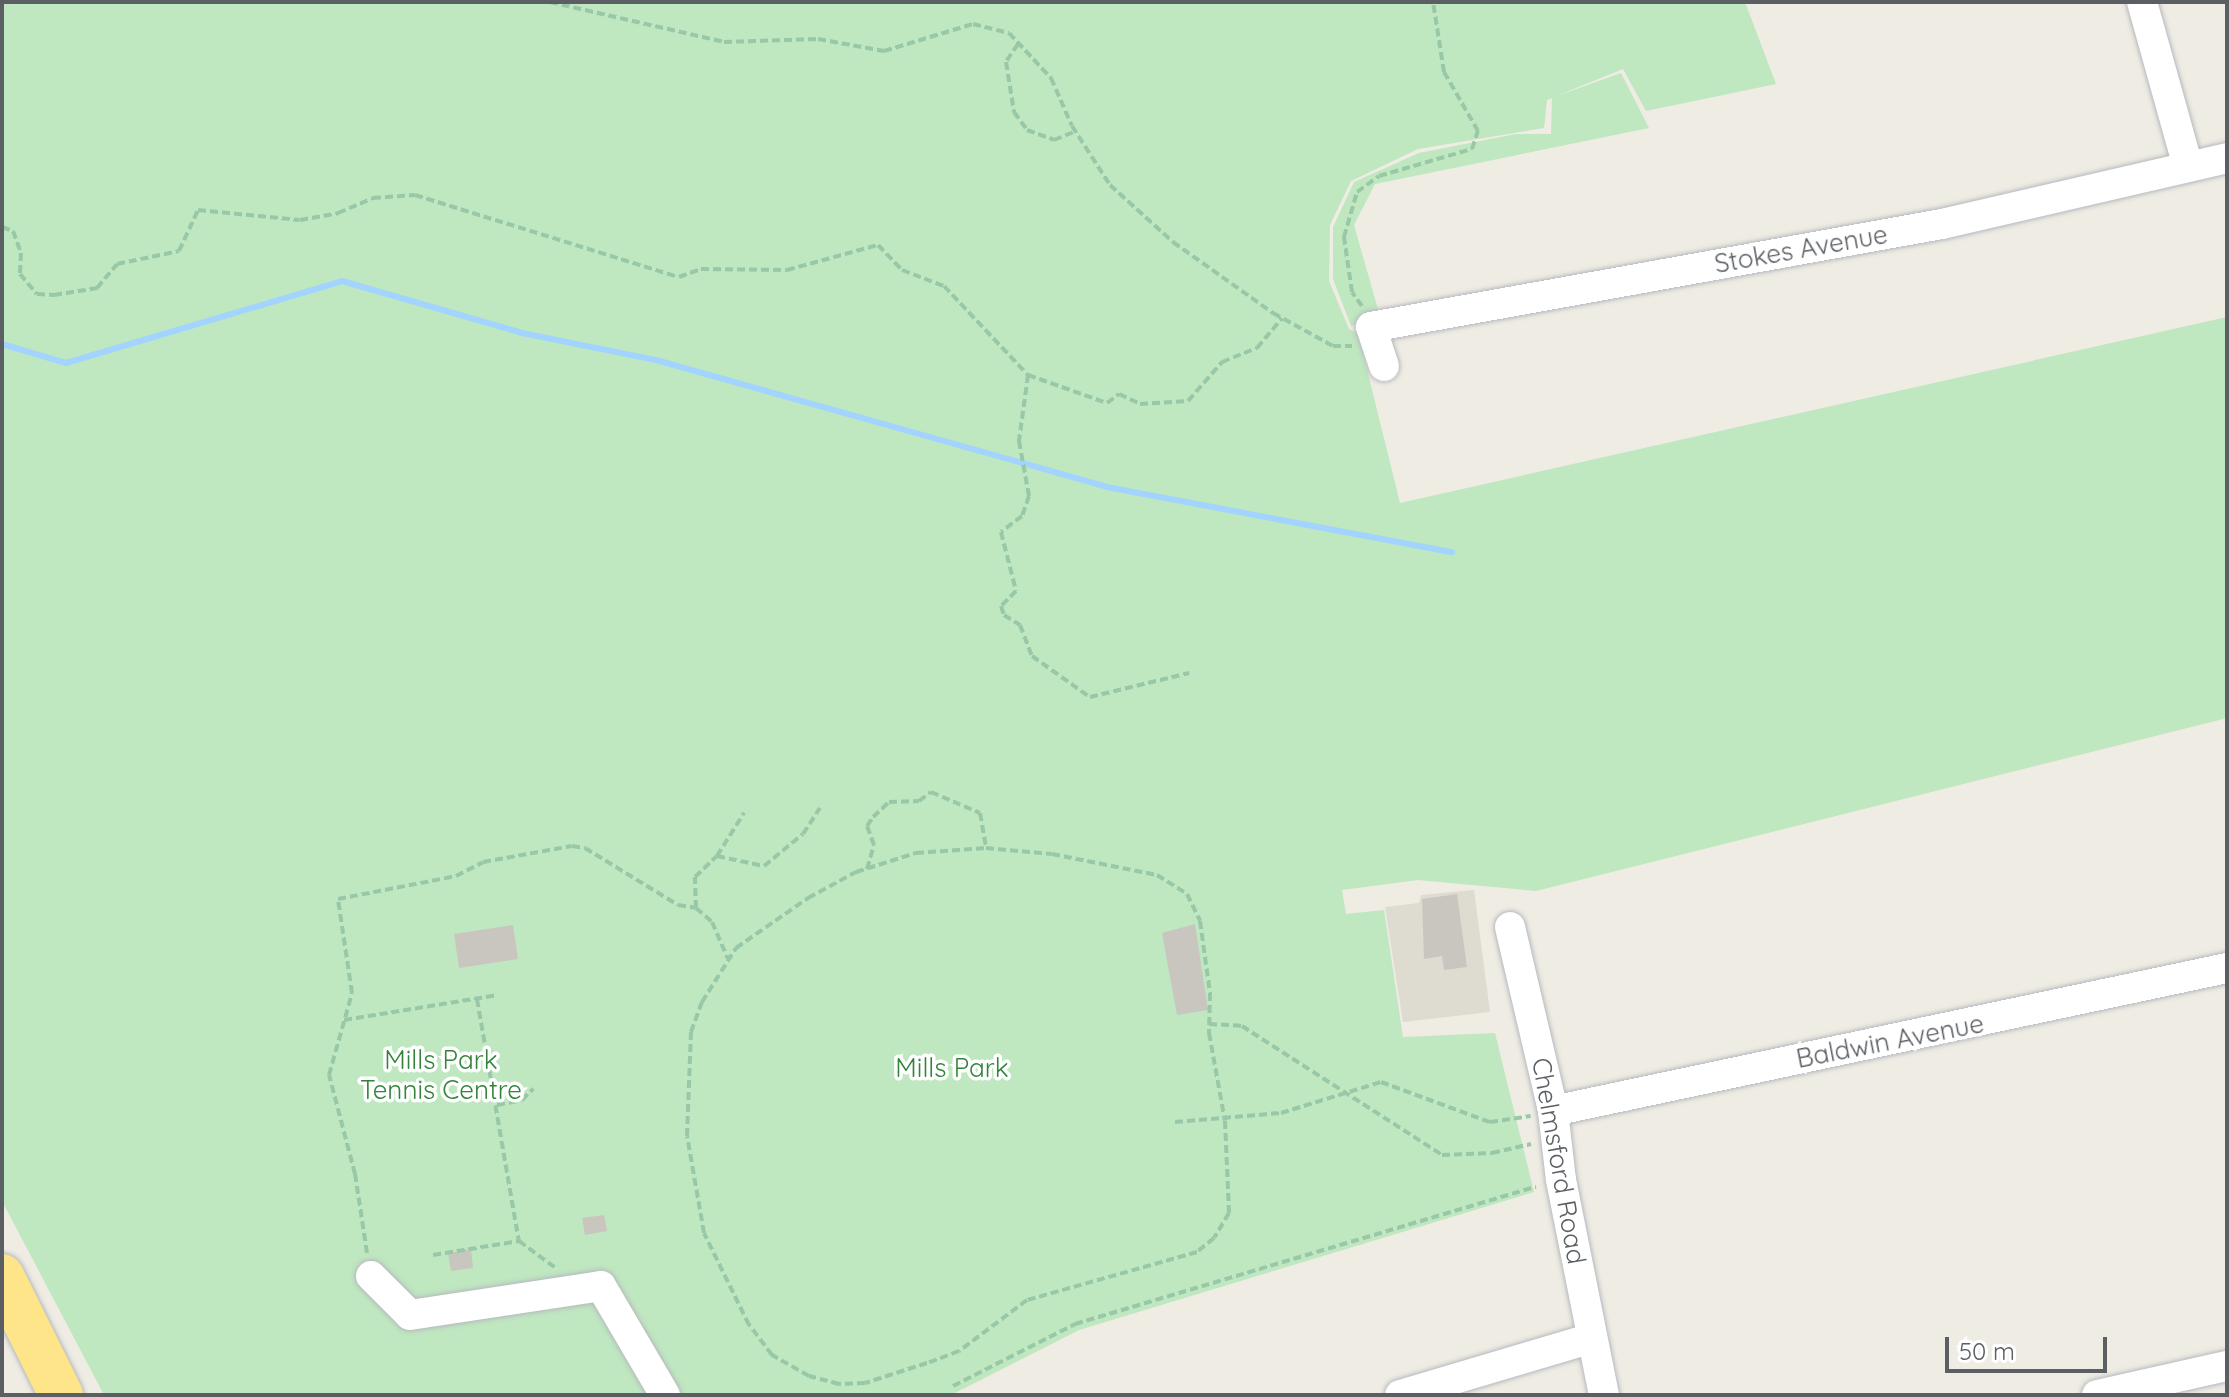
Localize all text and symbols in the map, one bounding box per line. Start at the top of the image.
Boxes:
street label: Stokes Avenue [1712,218,1890,280]
street label: Baldwin Avenue [1794,1008,1986,1074]
park label: Mills Park Tennis Centre [360,1044,522,1106]
park label: Mills Park [895,1052,1009,1084]
street label: Chelmsford Road [1525,1055,1593,1267]
scale bar [1949,1321,2111,1371]
text: 50 m [1959,1336,2015,1366]

